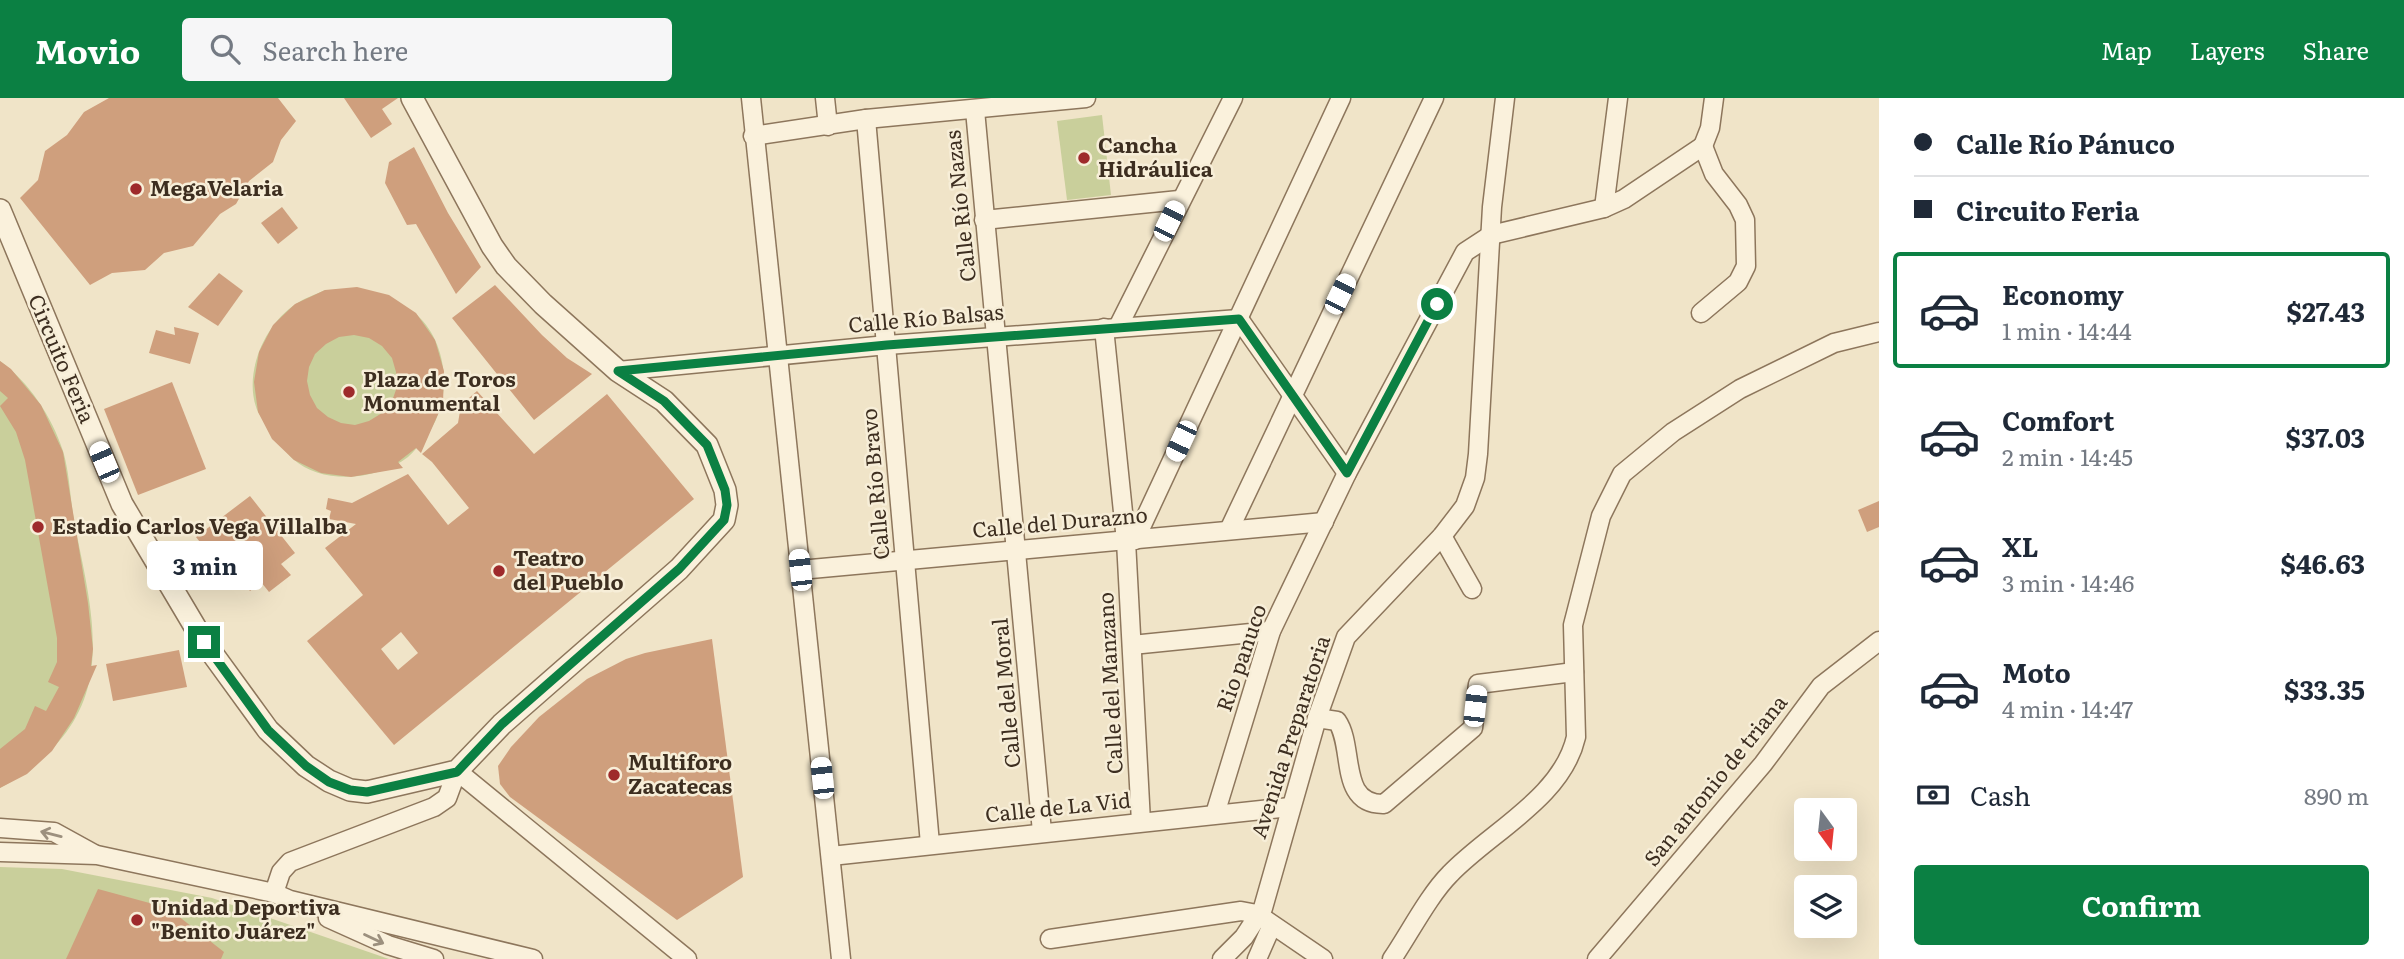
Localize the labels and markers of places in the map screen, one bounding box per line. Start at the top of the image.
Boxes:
place label: Cancha Hidráulica [1098,128,1214,183]
marker: Cancha Hidráulica [1076,150,1092,166]
place label: MegaVelaria [150,171,284,202]
marker: MegaVelaria [128,181,144,197]
place label: Plaza de Toros Monumental [363,362,516,417]
marker: Plaza de Toros Monumental [341,384,357,400]
place label: Estadio Carlos Vega Villalba [52,509,349,540]
marker: Estadio Carlos Vega Villalba [30,519,46,535]
place label: Teatro del Pueblo [513,541,624,596]
marker: Teatro del Pueblo [491,563,507,579]
place label: Multiforo Zacatecas [628,745,732,800]
marker: Multiforo Zacatecas [606,767,622,783]
place label: Unidad Deportiva "Benito Juárez" [151,890,341,945]
marker: Unidad Deportiva "Benito Juárez" [129,912,145,928]

